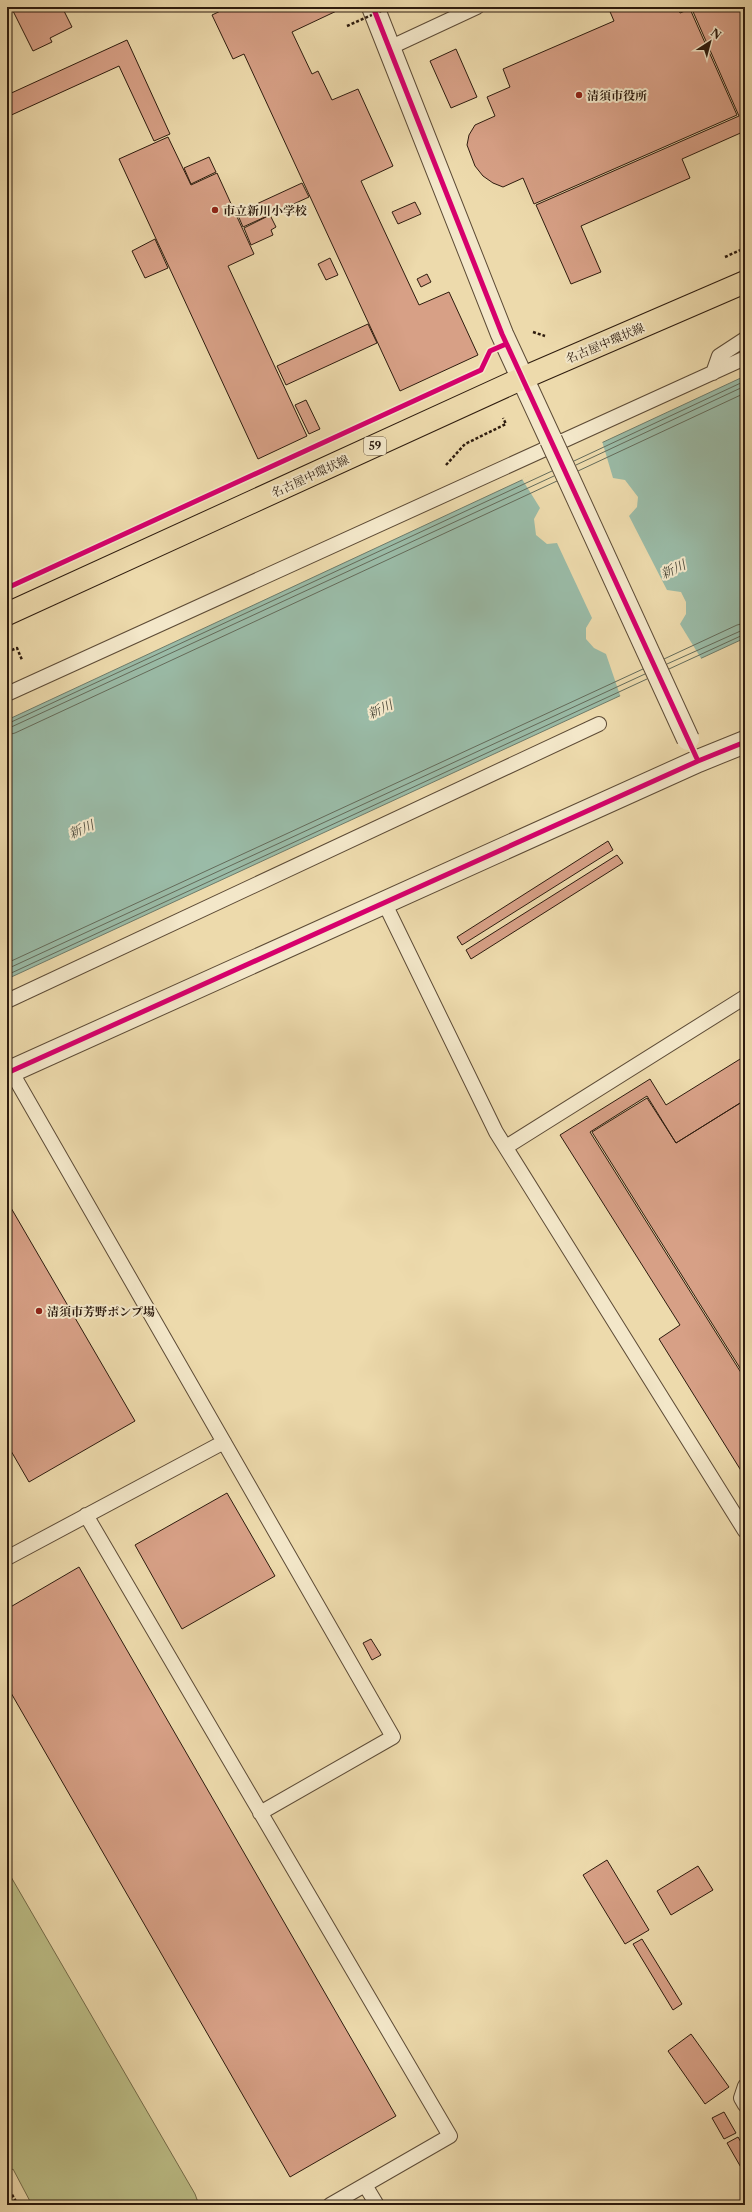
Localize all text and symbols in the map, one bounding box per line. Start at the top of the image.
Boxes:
north arrow [690,22,730,62]
text: N [708,25,724,43]
place label: 清須市役所 [587,88,647,103]
marker: 清須市役所 [574,90,584,100]
place label: 市立新川小学校 [223,203,307,218]
marker: 市立新川小学校 [210,205,220,215]
street label: 名古屋中環状線 [563,320,647,366]
road number: 59 [364,437,386,455]
street label: 名古屋中環状線 [269,451,351,501]
water label: 新川 [658,555,690,582]
water label: 新川 [365,695,397,722]
water label: 新川 [66,816,98,841]
place label: 清須市芳野ポンプ場 [47,1304,155,1319]
marker: 清須市芳野ポンプ場 [34,1306,44,1316]

